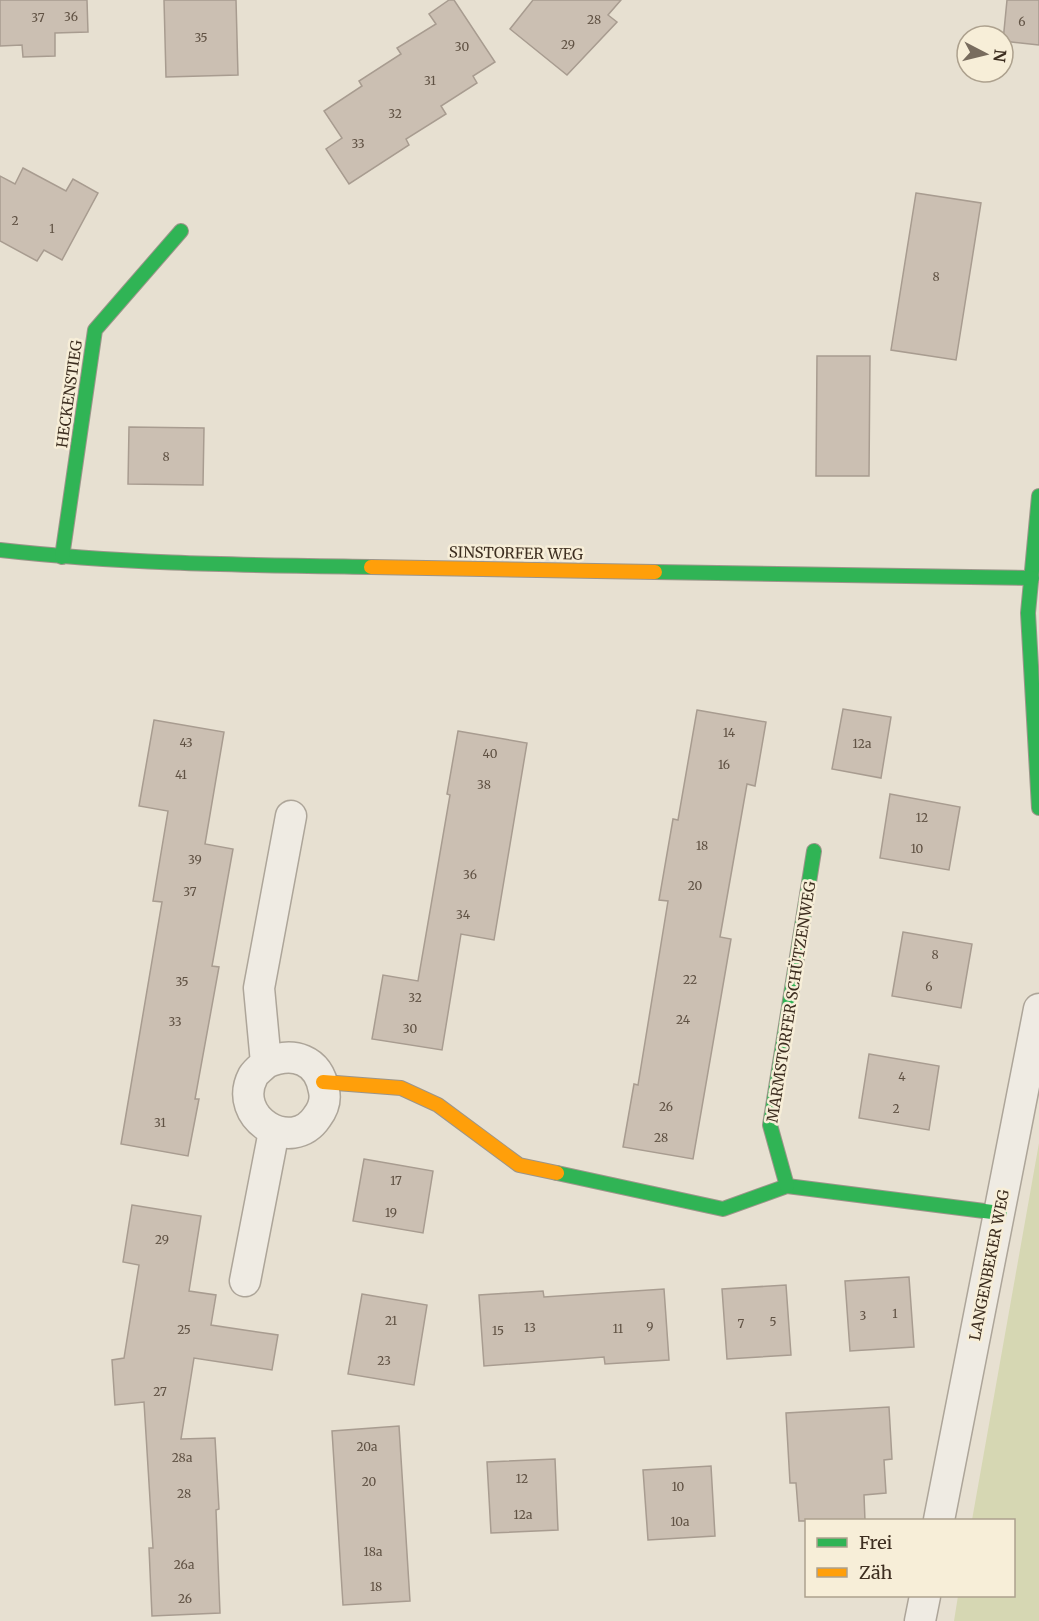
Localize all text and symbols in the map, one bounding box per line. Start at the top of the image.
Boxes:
house number: 36 [64,9,78,24]
house number: 37 [31,10,45,25]
house number: 28 [587,12,601,27]
house number: 6 [1018,14,1026,29]
north arrow [955,24,1015,84]
house number: 35 [194,30,208,45]
house number: 29 [561,37,575,52]
house number: 30 [455,39,469,54]
text: N [989,48,1011,64]
house number: 31 [424,73,436,88]
house number: 32 [388,106,402,121]
house number: 33 [351,136,365,151]
house number: 2 [11,213,19,228]
house number: 1 [49,221,55,236]
house number: 8 [932,269,940,284]
street label: HECKENSTIEG [52,339,86,449]
house number: 8 [162,449,170,464]
street label: SINSTORFER WEG [449,542,583,564]
house number: 14 [723,725,736,740]
house number: 43 [179,735,193,750]
house number: 12a [853,736,872,751]
house number: 40 [483,746,498,761]
house number: 16 [718,757,730,772]
house number: 41 [175,767,188,782]
house number: 38 [477,777,491,792]
house number: 12 [916,810,928,825]
house number: 18 [696,838,708,853]
house number: 10 [911,841,924,856]
house number: 39 [188,852,202,867]
house number: 36 [463,867,477,882]
house number: 20 [688,878,703,893]
street label: MARMSTORFER SCHÜTZENWEG [762,880,819,1124]
house number: 37 [183,884,197,899]
house number: 34 [456,907,471,922]
house number: 8 [931,947,939,962]
house number: 22 [683,972,697,987]
house number: 35 [175,974,189,989]
house number: 6 [925,979,933,994]
house number: 32 [408,990,422,1005]
house number: 24 [676,1012,691,1027]
house number: 33 [168,1014,182,1029]
house number: 30 [403,1021,417,1036]
house number: 4 [898,1069,906,1084]
house number: 26 [659,1099,673,1114]
house number: 2 [892,1101,900,1116]
house number: 31 [154,1115,166,1130]
house number: 28 [654,1130,668,1145]
house number: 17 [390,1173,402,1188]
street label: LANGENBEKER WEG [965,1188,1013,1342]
house number: 19 [385,1205,397,1220]
house number: 29 [155,1232,169,1247]
house number: 1 [892,1306,898,1321]
house number: 3 [860,1308,867,1323]
house number: 21 [385,1313,398,1328]
house number: 5 [769,1314,777,1329]
house number: 7 [738,1316,745,1331]
house number: 9 [646,1319,654,1334]
house number: 13 [524,1320,536,1335]
house number: 11 [613,1321,624,1336]
house number: 25 [177,1322,191,1337]
house number: 15 [492,1323,504,1338]
house number: 23 [377,1353,391,1368]
house number: 27 [153,1384,167,1399]
house number: 20a [356,1439,378,1454]
house number: 28a [172,1450,193,1465]
house number: 12 [516,1471,528,1486]
house number: 20 [362,1474,377,1489]
house number: 10 [672,1479,685,1494]
house number: 28 [177,1486,191,1501]
house number: 12a [514,1507,533,1522]
house number: 10a [670,1514,690,1529]
legend [805,1519,1015,1597]
text: Frei [859,1531,893,1554]
house number: 18a [364,1544,383,1559]
house number: 26a [174,1557,195,1572]
text: Zäh [859,1561,893,1584]
house number: 18 [370,1579,382,1594]
house number: 26 [178,1591,192,1606]

